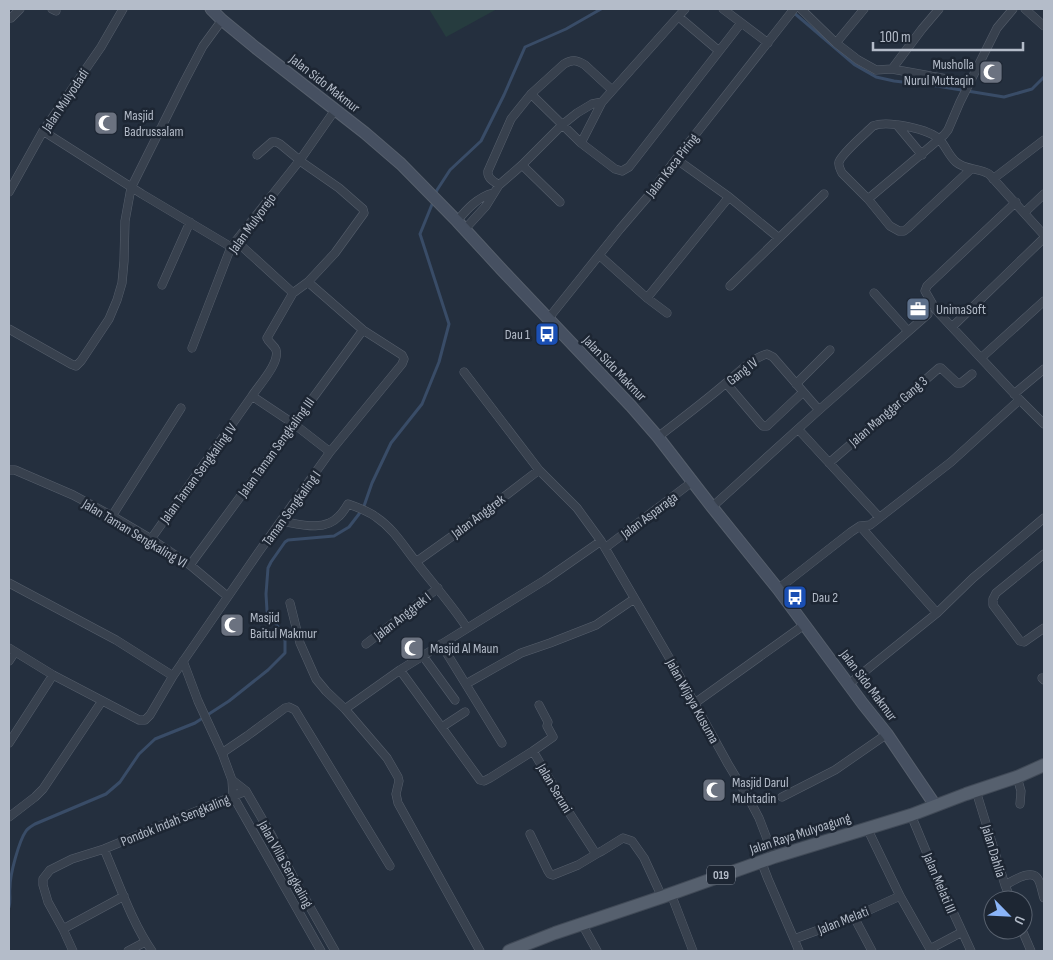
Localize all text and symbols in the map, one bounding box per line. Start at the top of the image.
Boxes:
scale bar [873,20,1023,52]
text: 100 m [880,28,911,47]
street label: Jalan Sido Makmur [285,50,363,116]
place label: Musholla Nurul Muttaqin [904,56,974,89]
mosque icon: Musholla Nurul Muttaqin [978,59,1004,85]
street label: Jalan Mulyodadi [38,66,93,136]
place label: Masjid Badrussalam [124,107,184,140]
mosque icon: Masjid Badrussalam [93,110,119,136]
street label: Jalan Kaca Piring [642,130,703,201]
street label: Jalan Mulyorejo [224,190,280,257]
office icon: UnimaSoft [905,296,931,322]
place label: UnimaSoft [936,301,986,318]
bus stop icon: Dau 1 [534,321,560,347]
place label: Dau 1 [505,326,530,343]
street label: Jalan Sido Makmur [578,331,650,405]
street label: Gang IV [723,353,762,389]
street label: Jalan Manggar Gang 3 [845,372,931,451]
street label: Jalan Taman Sengkaling III [234,394,318,501]
street label: Jalan Taman Sengkaling IV [156,419,241,527]
street label: Taman Sengkaling I [258,467,324,549]
street label: Jalan Asparaga [617,489,681,543]
street label: Jalan Anggrek [447,490,509,543]
street label: Jalan Taman Sengkaling VI [78,495,190,572]
bus stop icon: Dau 2 [782,584,808,610]
street label: Jalan Anggrek I [370,589,434,645]
place label: Dau 2 [812,589,838,606]
place label: Masjid Baitul Makmur [250,609,317,642]
mosque icon: Masjid Baitul Makmur [219,612,245,638]
mosque icon: Masjid Al Maun [399,635,425,661]
place label: Masjid Al Maun [430,640,498,657]
street label: Jalan Sido Makmur [836,646,901,724]
street label: Jalan Wijaya Kusuma [662,655,723,747]
street label: Jalan Seruni [533,760,576,816]
place label: Masjid Darul Muhtadin [732,774,789,807]
mosque icon: Masjid Darul Muhtadin [701,777,727,803]
street label: Pondok Indah Sengkaling [118,791,233,850]
street label: Jalan Raya Mulyoagung [747,809,853,858]
street label: Jalan Villa Sengkaling [254,817,317,911]
street label: Jalan Dahlia [977,822,1009,879]
street label: Jalan Melati III [919,849,960,916]
road number: 019 [707,866,735,884]
north arrow [983,890,1033,940]
street label: Jalan Melati [814,903,871,939]
text: U [1010,913,1029,927]

